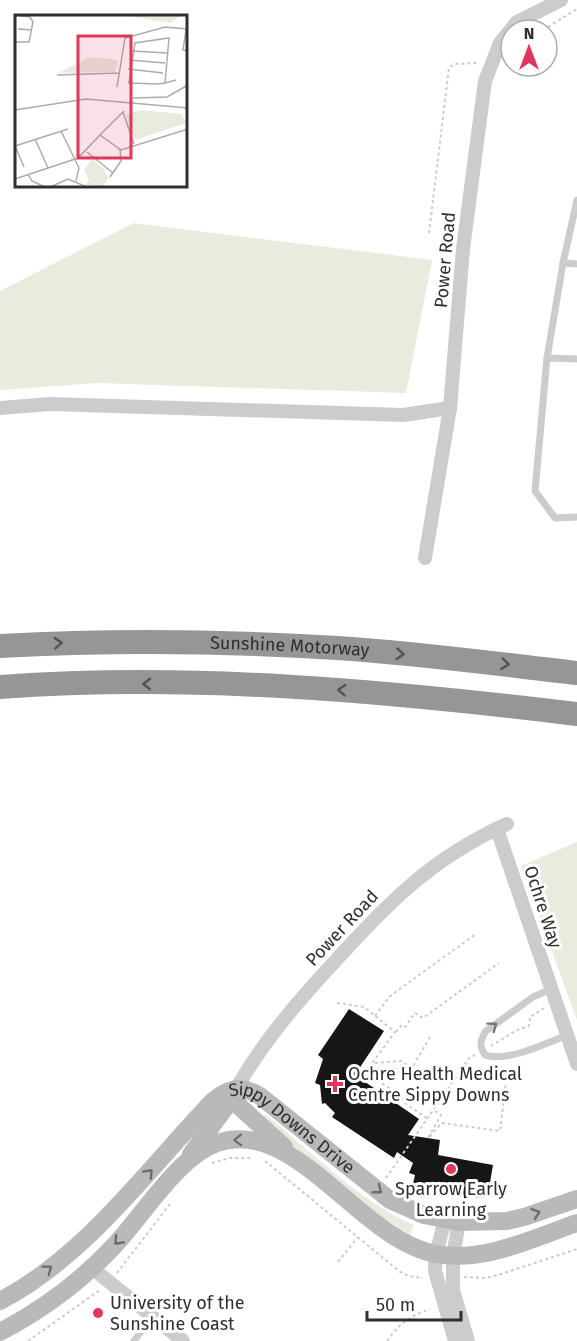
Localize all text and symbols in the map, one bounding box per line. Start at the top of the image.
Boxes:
inset map [15,15,188,188]
north arrow [499,18,559,78]
text: N [524,24,534,43]
street label: Power Road [430,211,460,309]
street label: Sunshine Motorway [210,632,370,661]
one-way arrow [54,636,63,649]
one-way arrow [396,647,405,660]
one-way arrow [500,658,509,670]
one-way arrow [143,678,152,690]
one-way arrow [338,684,347,697]
street label: Ochre Way [519,863,567,951]
street label: Power Road [301,885,383,971]
one-way arrow [486,1023,497,1034]
place label: Ochre Health Medical Centre Sippy Downs [348,1063,522,1106]
marker: Ochre Health Medical Centre Sippy Downs [326,1075,344,1093]
street label: Sippy Downs Drive [227,1078,359,1178]
one-way arrow [234,1133,243,1146]
marker: Sparrow Early Learning [444,1162,458,1176]
one-way arrow [142,1169,153,1180]
place label: Sparrow Early Learning [395,1178,507,1221]
one-way arrow [371,1183,382,1194]
one-way arrow [530,1208,541,1220]
one-way arrow [114,1235,125,1245]
one-way arrow [42,1265,53,1276]
scale bar [367,1284,462,1322]
place label: University of the Sunshine Coast [110,1292,245,1335]
text: 50 m [376,1294,415,1316]
marker: University of the Sunshine Coast [91,1306,105,1320]

